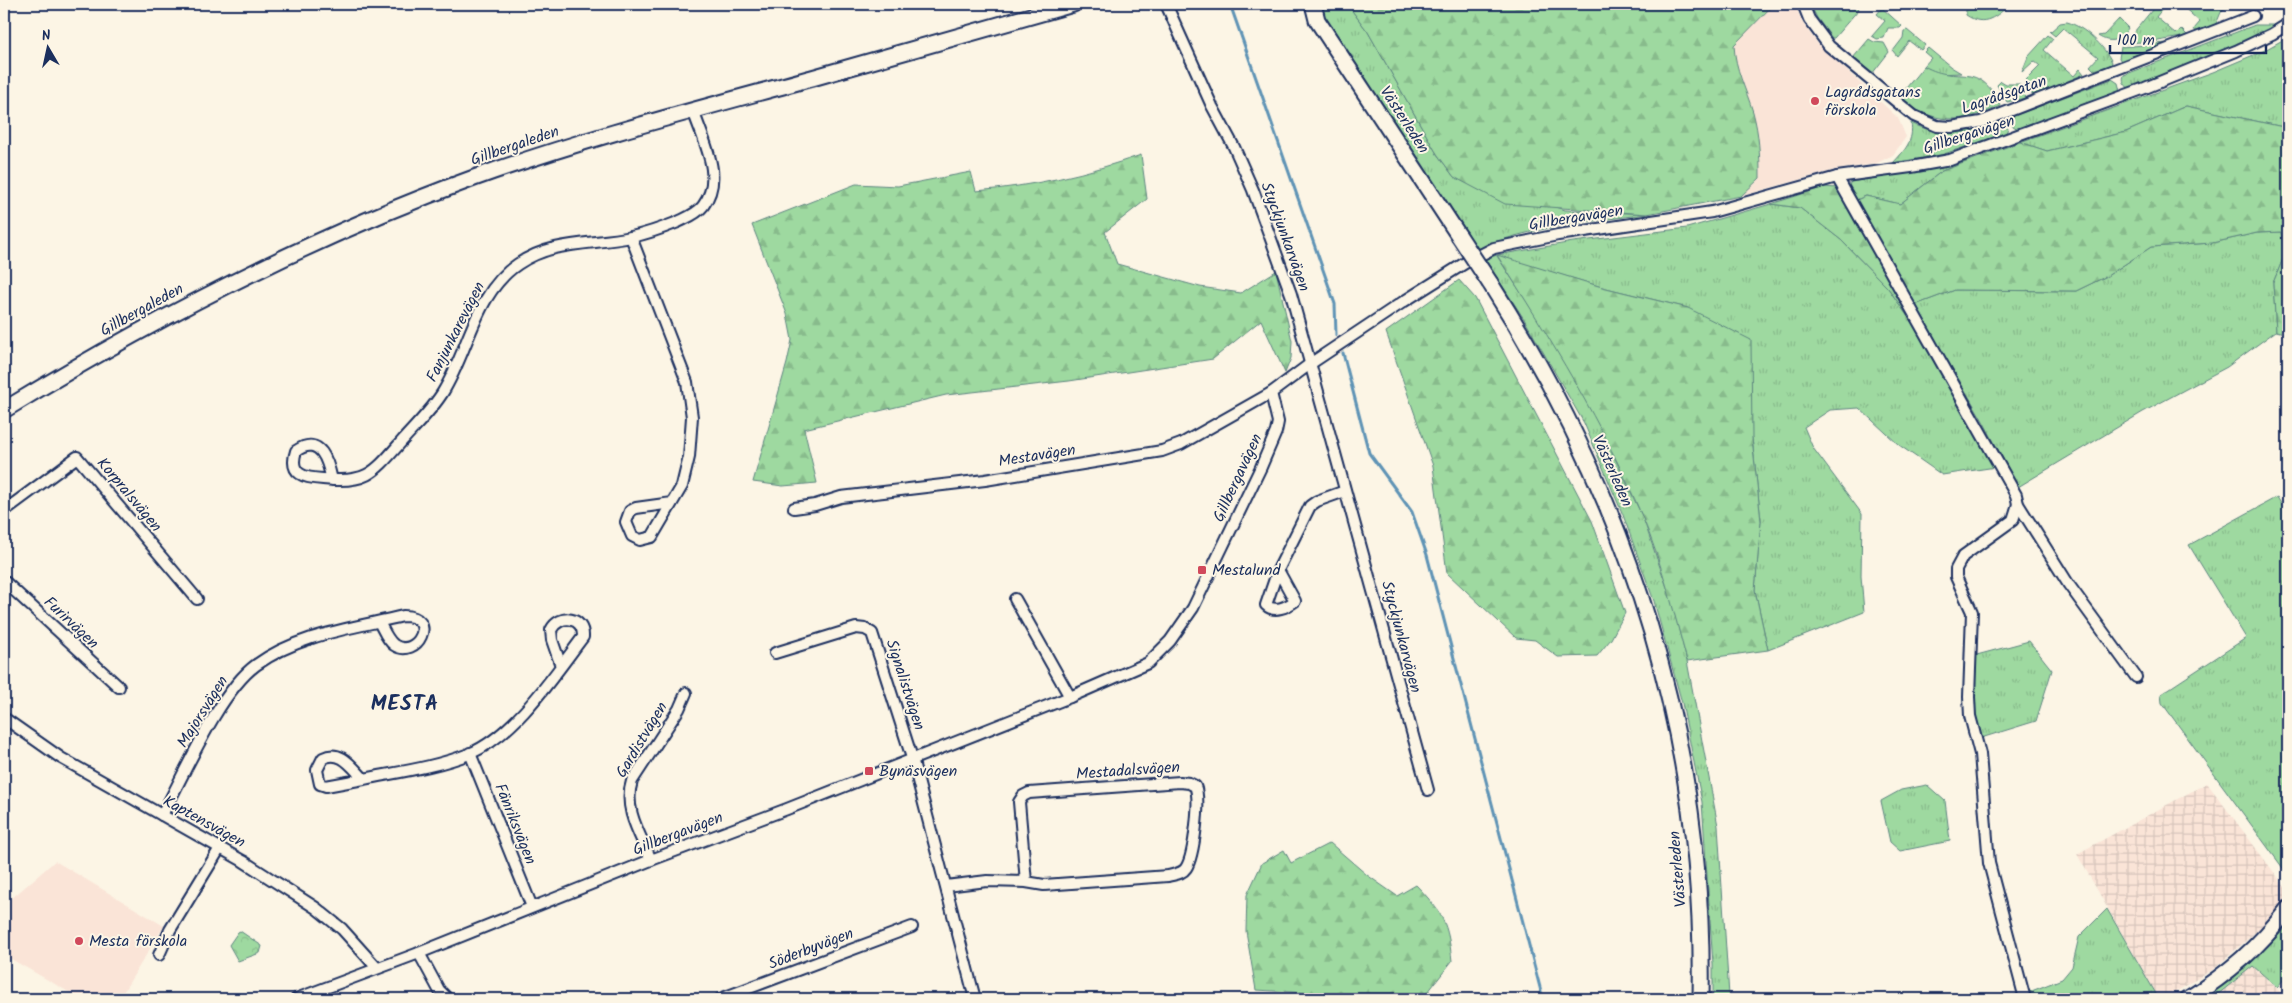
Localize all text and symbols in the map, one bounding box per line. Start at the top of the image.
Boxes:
north arrow [22,22,72,72]
scale bar [2110,22,2266,54]
text: N [40,25,52,48]
text: 100 m [2117,29,2155,53]
street label: Lagrådsgatan [1958,69,2050,121]
place label: Lagrådsgatans förskola [1825,80,1921,123]
street label: Västerleden [1373,81,1435,159]
marker: Lagrådsgatans förskola [1809,95,1821,107]
street label: Gillbergavägen [1920,108,2018,162]
street label: Gillbergaleden [467,119,563,173]
street label: Styckjunkarvägen [1254,179,1316,295]
street label: Gillbergavägen [1527,198,1625,238]
street label: Gillbergaleden [96,277,188,343]
street label: Fanjunkarevägen [420,277,492,387]
street label: Gillbergavägen [1207,430,1269,526]
street label: Västerleden [1585,431,1639,511]
street label: Mestavägen [997,438,1077,474]
street label: Korpralsvägen [90,452,168,538]
place label: Mestalund [1212,558,1281,583]
marker: Mestalund [1196,564,1208,576]
street label: Styckjunkarvägen [1374,578,1428,696]
street label: Furirvägen [38,591,104,655]
street label: Signalistvägen [879,636,931,734]
street label: Majorsvägen [171,671,235,753]
district label: MESTA [371,688,439,721]
street label: Gardistvägen [609,697,675,783]
street label: Mestadalsvägen [1075,755,1181,787]
place label: Bynäsvägen [879,759,957,784]
marker: Bynäsvägen [863,765,875,777]
street label: Fänriksvägen [487,780,543,868]
street label: Kaptensvägen [158,789,250,855]
street label: Gillbergavägen [629,805,727,863]
street label: Västerleden [1662,830,1694,908]
street label: Söderbyvägen [765,921,857,977]
place label: Mesta förskola [89,929,187,954]
marker: Mesta förskola [73,935,85,947]

